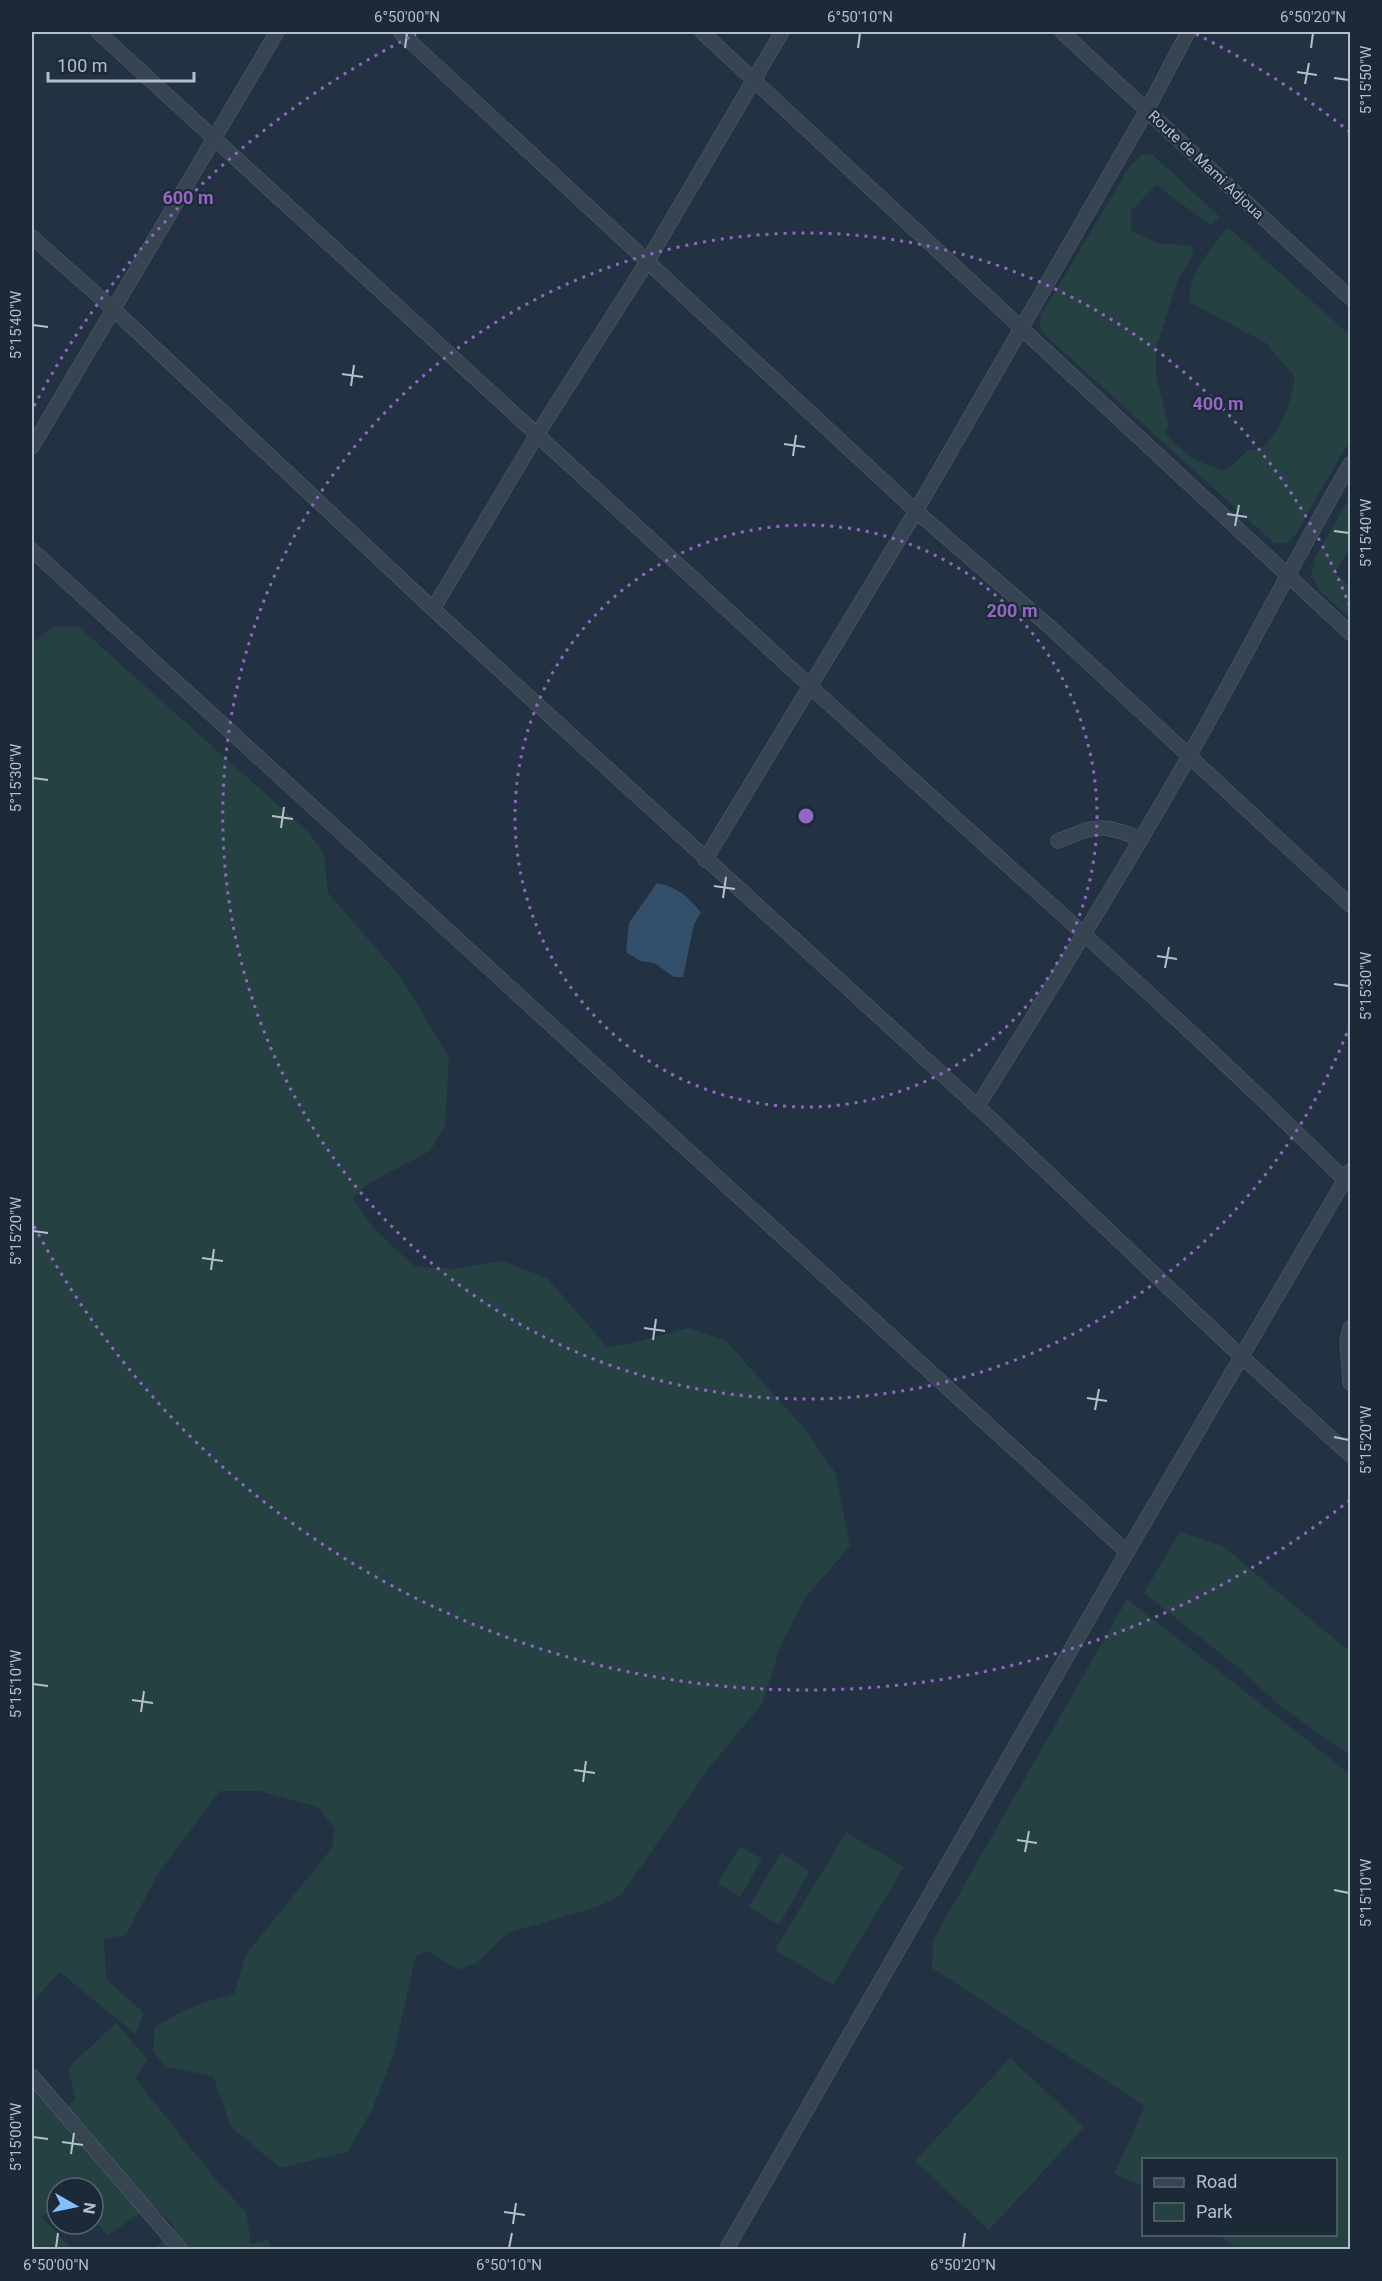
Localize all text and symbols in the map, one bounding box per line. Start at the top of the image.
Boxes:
text: 6°50'00"N [374,8,440,26]
text: 6°50'10"N [827,8,893,26]
text: 6°50'20"N [1280,8,1346,26]
scale bar [48,45,194,83]
text: 5°15'50"W [1357,46,1375,114]
text: 100 m [57,55,108,76]
street label: Route de Mami Adjoua [1145,107,1267,223]
text: 600 m [162,187,214,208]
text: 5°15'40"W [7,291,25,359]
text: 400 m [1192,393,1244,414]
text: 5°15'40"W [1357,499,1375,567]
text: 200 m [986,600,1038,621]
text: 5°15'30"W [7,744,25,812]
centre of rings [796,806,816,826]
text: 5°15'30"W [1357,952,1375,1020]
text: 5°15'20"W [7,1197,25,1265]
text: 5°15'20"W [1357,1406,1375,1474]
text: 5°15'10"W [7,1650,25,1718]
text: 5°15'10"W [1357,1859,1375,1927]
text: 5°15'00"W [7,2103,25,2171]
legend [1142,2158,1337,2236]
text: Road [1196,2171,1237,2192]
north arrow [45,2176,105,2236]
text: N [79,2201,100,2215]
text: Park [1196,2201,1233,2222]
text: 6°50'00"N [23,2256,89,2274]
text: 6°50'10"N [476,2256,542,2274]
text: 6°50'20"N [930,2256,996,2274]

